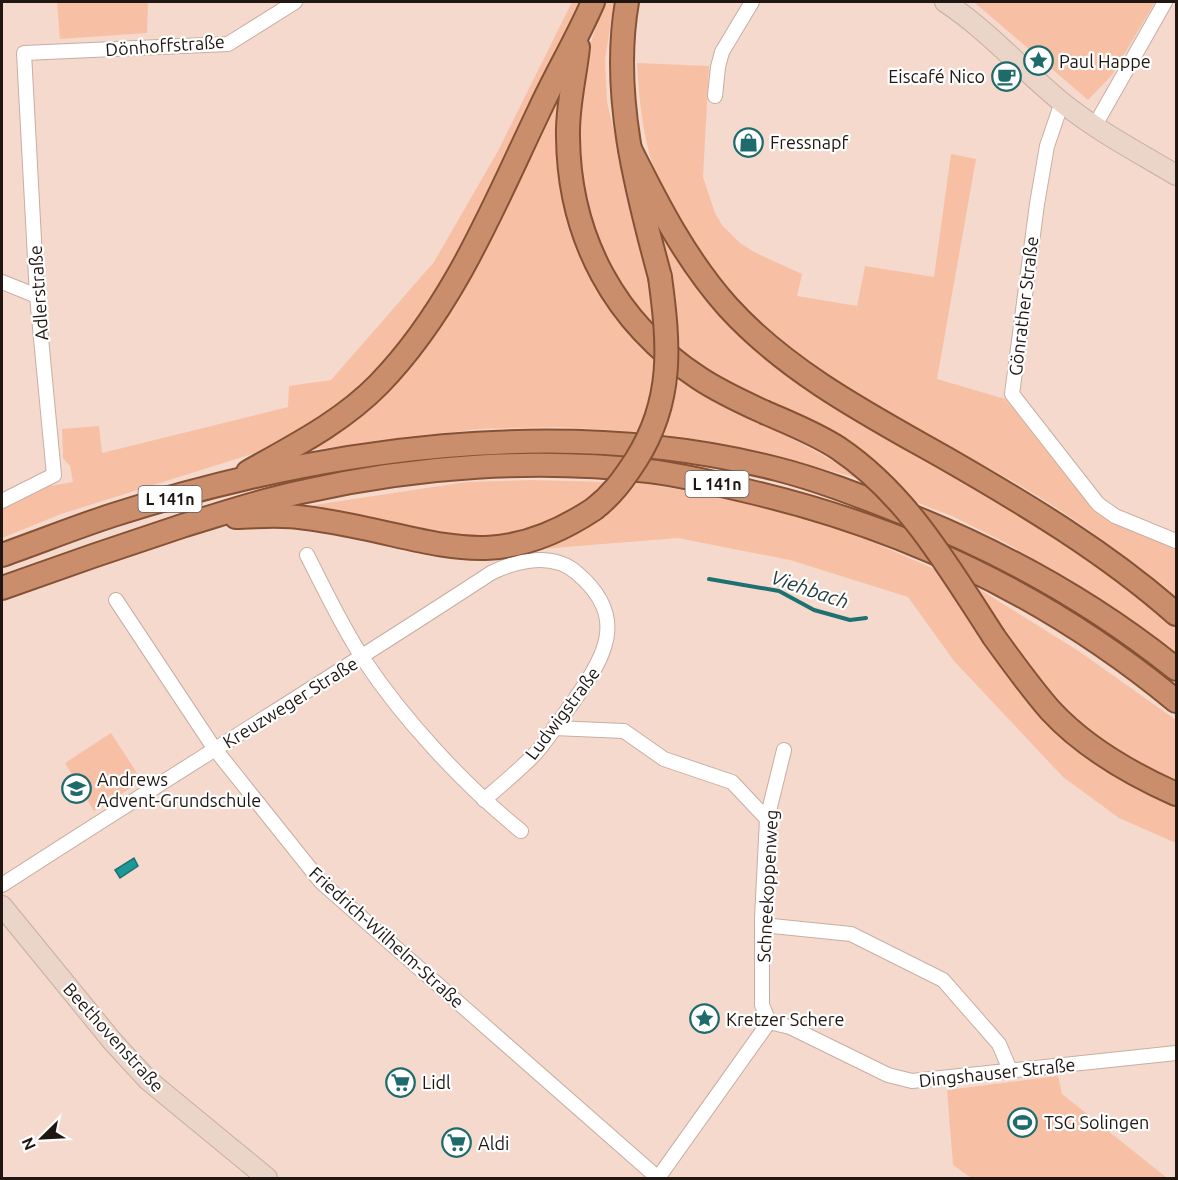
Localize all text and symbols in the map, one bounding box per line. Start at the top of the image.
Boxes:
street label: Dönhoffstraße [105,31,225,59]
place icon: Paul Happe [1022,45,1054,77]
place label: Paul Happe [1059,51,1151,71]
cafe icon: Eiscafé Nico [990,60,1022,92]
place label: Eiscafé Nico [888,66,985,86]
shop icon: Fressnapf [733,126,765,158]
place label: Fressnapf [770,132,849,152]
street label: Gönrather Straße [1005,235,1041,377]
street label: Adlerstraße [25,245,51,341]
road number: L 141n [686,471,748,497]
road number: L 141n [138,486,201,512]
water label: Viehbach [768,565,852,613]
street label: Kreuzweger Straße [219,653,361,751]
street label: Ludwigstraße [521,663,603,763]
place label: Andrews Advent-Grundschule [97,769,261,810]
school or university icon: Andrews Advent-Grundschule [60,773,92,805]
street label: Schneekoppenweg [753,809,781,963]
street label: Friedrich-Wilhelm-Straße [306,862,468,1012]
street label: Beethovenstraße [60,978,168,1096]
place icon: Kretzer Schere [689,1003,721,1035]
place label: Kretzer Schere [726,1009,845,1029]
street label: Dingshauser Straße [918,1054,1076,1090]
supermarket icon: Lidl [385,1066,417,1098]
place label: Lidl [422,1072,451,1092]
sports icon: TSG Solingen [1007,1106,1039,1138]
north arrow [12,1108,72,1168]
place label: TSG Solingen [1044,1112,1149,1132]
supermarket icon: Aldi [441,1127,473,1159]
place label: Aldi [478,1133,509,1153]
text: N [18,1135,39,1153]

